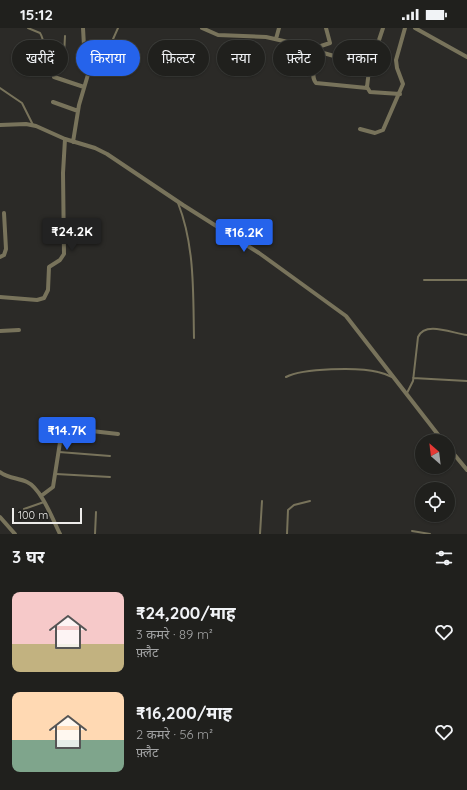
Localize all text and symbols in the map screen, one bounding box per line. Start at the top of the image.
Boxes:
text: 15:12 [20,5,53,24]
chip: खरीदें [12,40,68,76]
chip: किराया [76,40,140,76]
chip: फ़िल्टर [148,40,209,76]
chip: नया [217,40,265,76]
chip: फ़्लैट [273,40,325,76]
chip: मकान [333,40,391,76]
pin: ₹24.2K [39,218,105,252]
pin: ₹16.2K [211,219,277,253]
text: ₹24.2K [51,223,93,239]
text: ₹16.2K [225,224,263,240]
pin: ₹14.7K [34,417,100,451]
text: ₹14.7K [48,422,86,438]
north arrow [415,434,455,474]
map controls [415,434,455,522]
button: locate [415,482,455,522]
scale bar [12,506,82,525]
text: 100 m [18,508,48,522]
text: 3 घर [12,546,44,567]
icon: filters [433,547,455,569]
text: ₹24,200/माह [136,602,236,623]
icon: home [44,608,92,656]
icon: heart [433,621,455,643]
text: 3 कमरे · 89 m² [136,626,213,642]
text: फ़्लैट [136,644,159,660]
text: ₹16,200/माह [136,702,232,723]
icon: home [44,708,92,756]
icon: heart [433,721,455,743]
text: 2 कमरे · 56 m² [136,726,213,742]
text: फ़्लैट [136,744,159,760]

